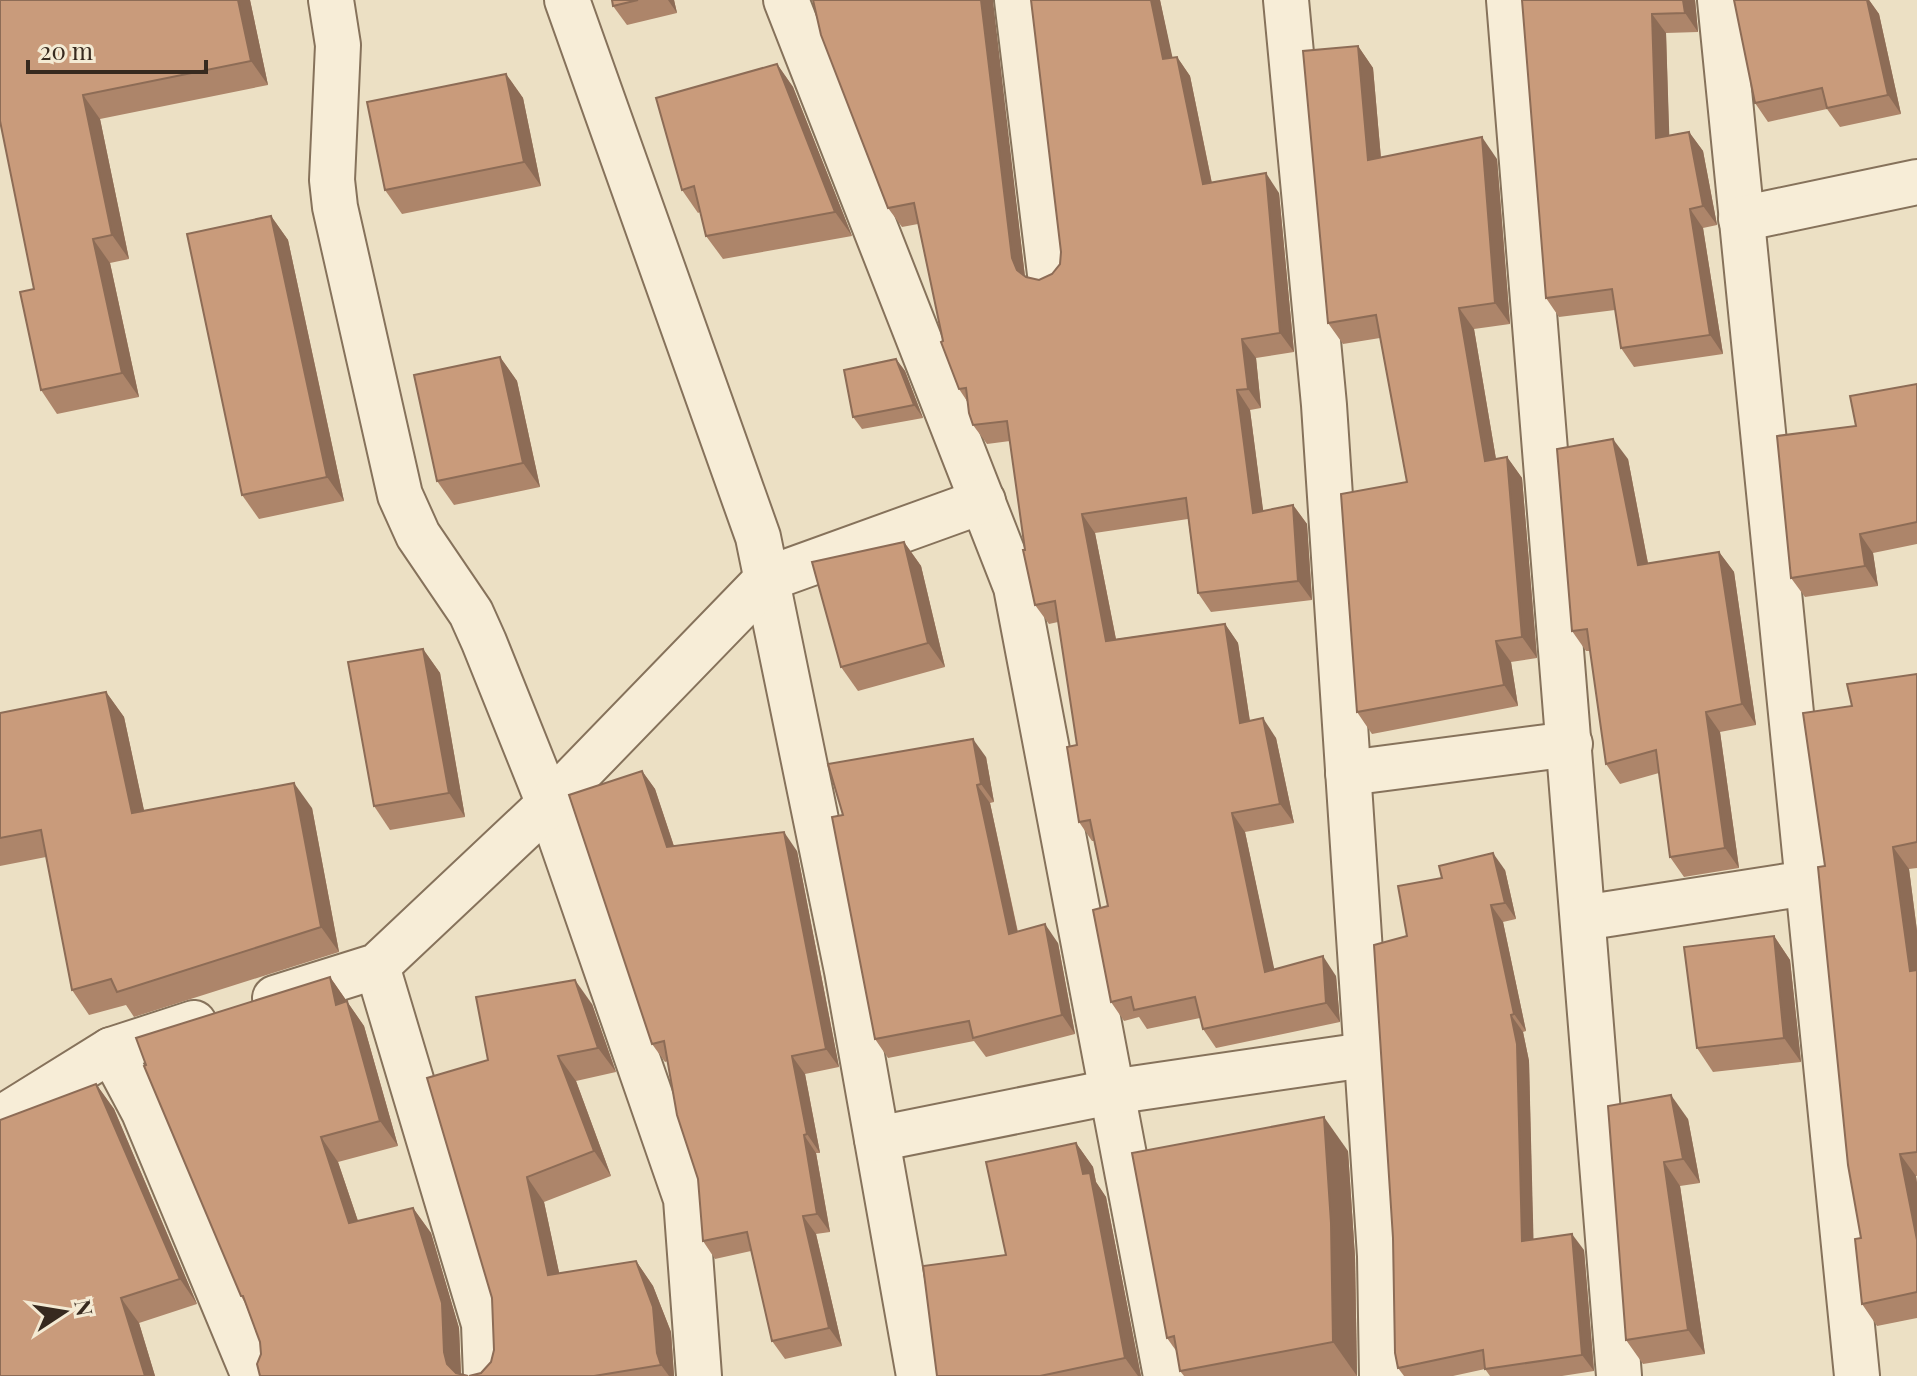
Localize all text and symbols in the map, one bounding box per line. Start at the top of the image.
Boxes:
scale bar [28,24,206,74]
text: 20 m [40,34,93,66]
north arrow [24,1272,104,1352]
text: N [68,1297,101,1319]

